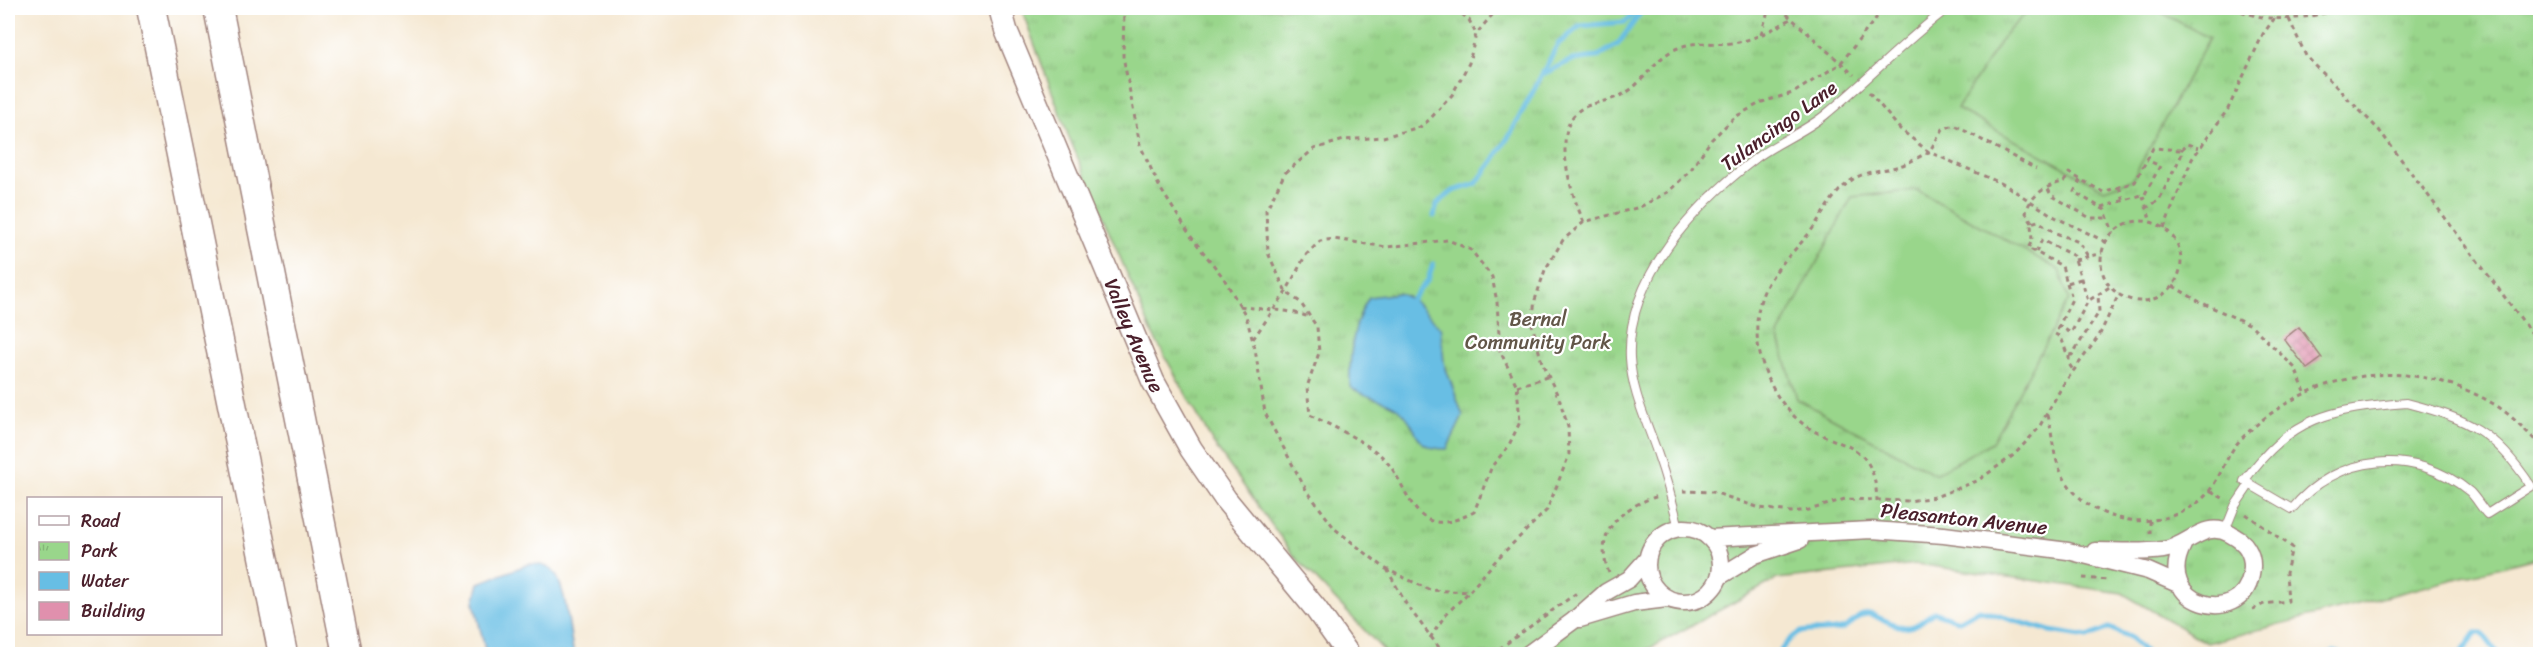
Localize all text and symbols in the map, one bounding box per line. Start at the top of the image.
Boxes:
street label: Tulancingo Lane [1713,71,1845,181]
street label: Valley Avenue [1094,273,1174,400]
park label: Bernal Community Park [1465,302,1611,360]
street label: Pleasanton Avenue [1879,493,2049,545]
legend [27,497,222,635]
text: Road [81,505,121,537]
text: Park [81,535,118,567]
text: Water [81,565,130,597]
text: Building [81,595,145,627]

